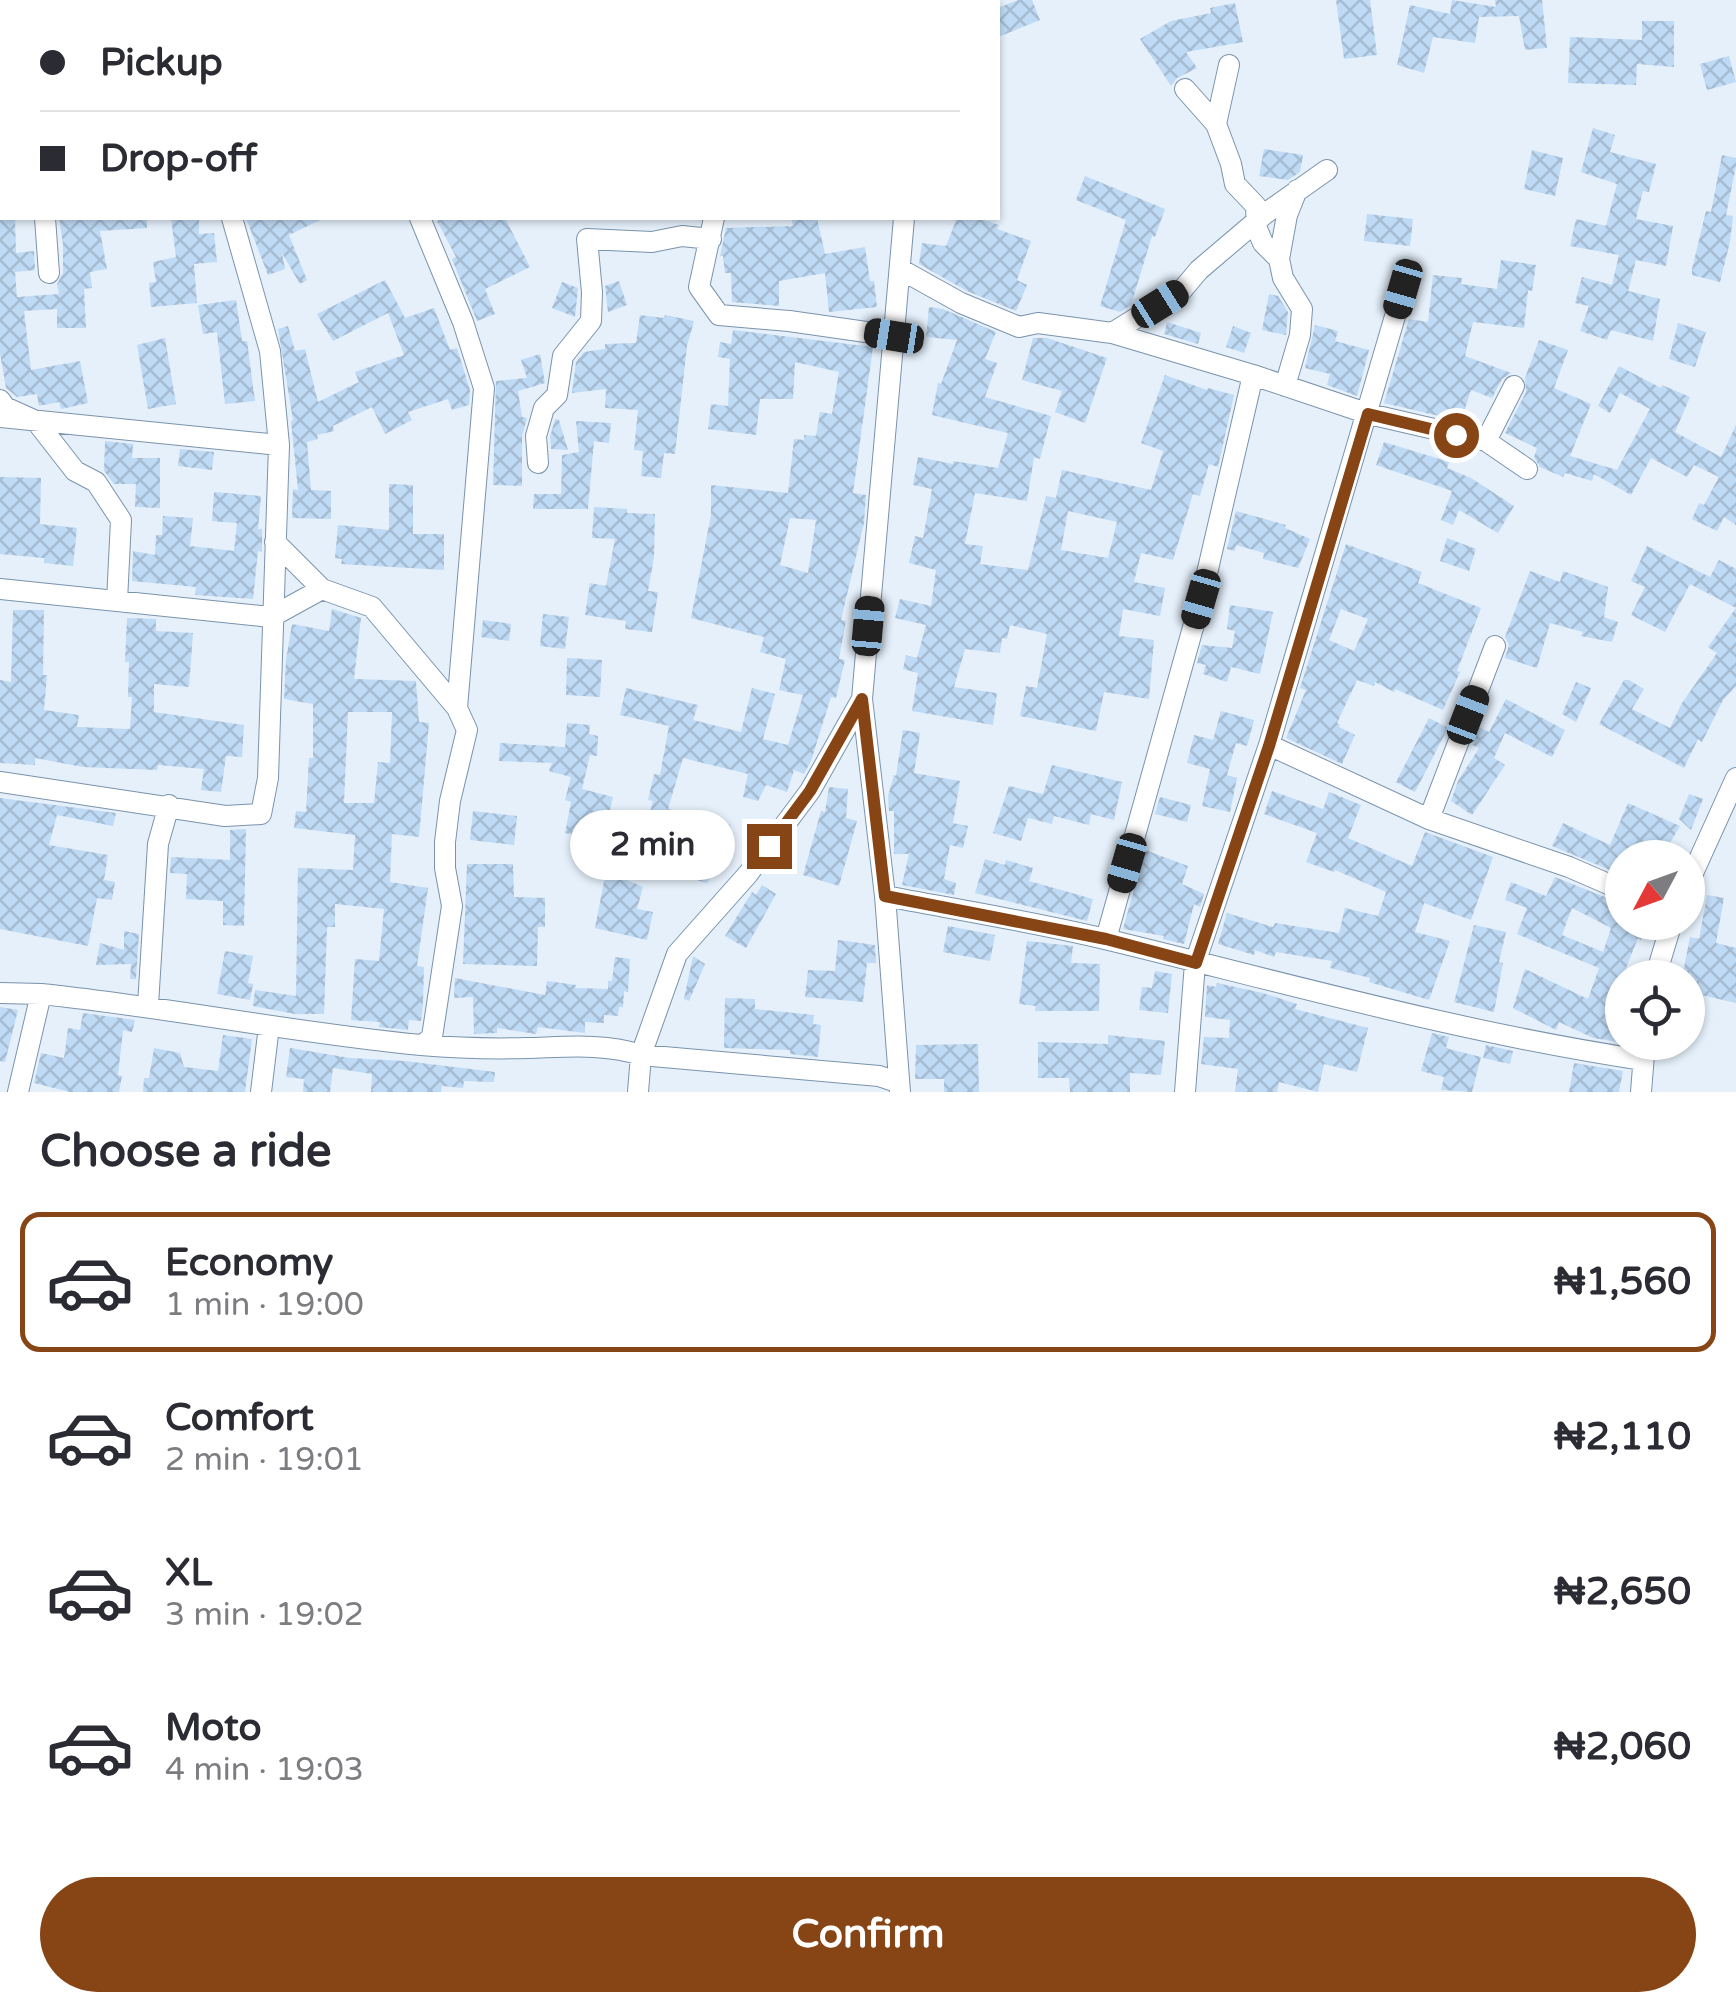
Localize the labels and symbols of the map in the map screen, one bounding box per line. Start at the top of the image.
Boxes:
car [1380,256,1426,322]
car [1127,275,1193,333]
car [862,316,926,356]
route start [1434,413,1479,458]
car [1178,566,1224,632]
car [850,595,886,657]
car [1443,682,1493,748]
callout: 2 min [569,811,734,881]
route end [747,824,792,869]
car [1104,830,1150,896]
north arrow [1605,840,1705,940]

